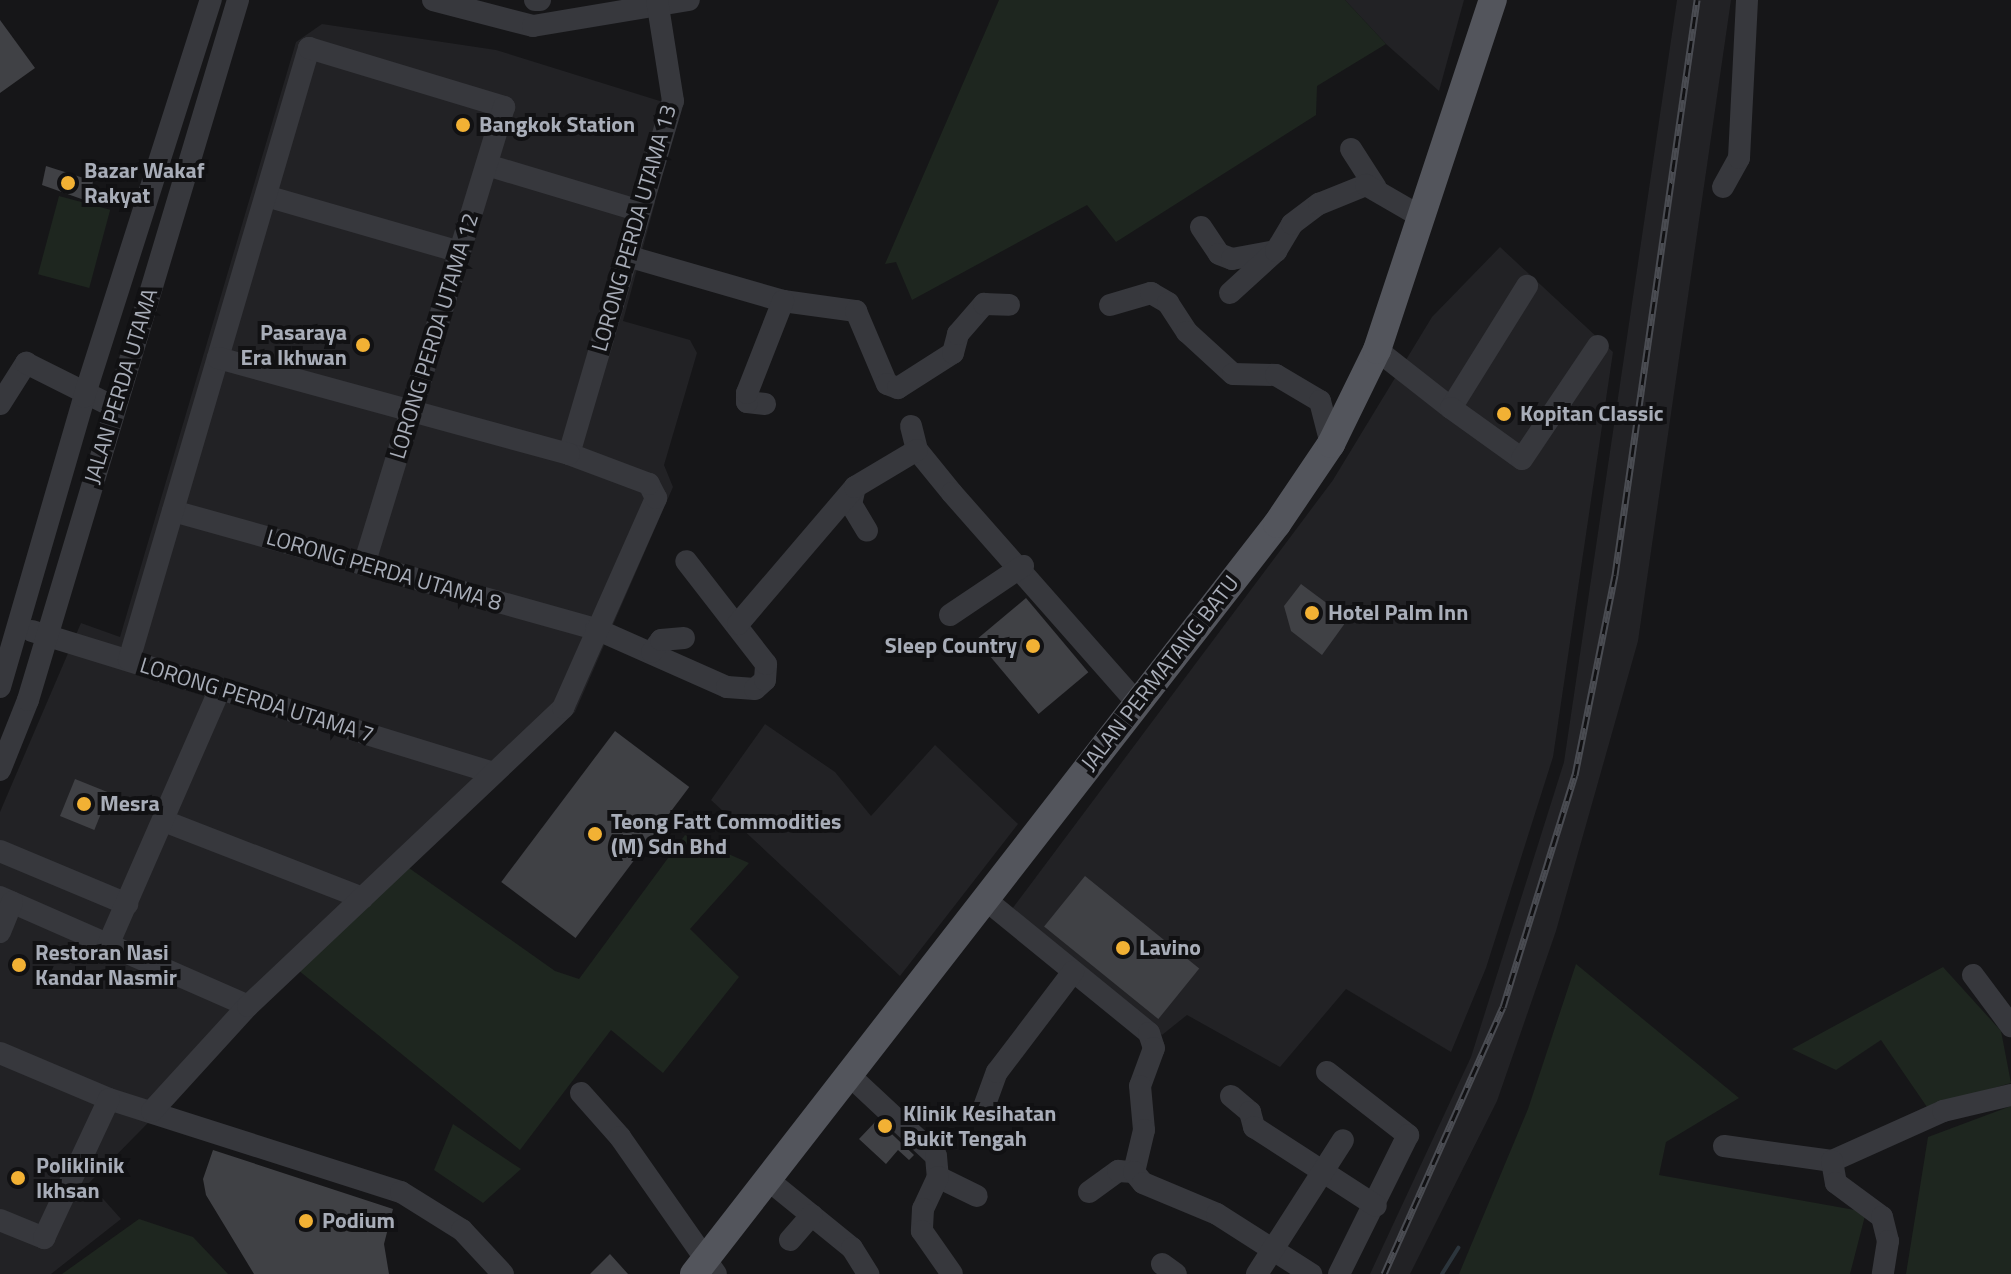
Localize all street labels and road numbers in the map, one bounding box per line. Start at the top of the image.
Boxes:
street label: LORONG PERDA UTAMA 13 [586,102,682,354]
street label: LORONG PERDA UTAMA 12 [384,210,484,462]
street label: JALAN PERDA UTAMA [79,285,163,487]
street label: LORONG PERDA UTAMA 8 [264,524,504,616]
street label: JALAN PERMATANG BATU [1076,570,1244,776]
street label: LORONG PERDA UTAMA 7 [137,652,377,748]

